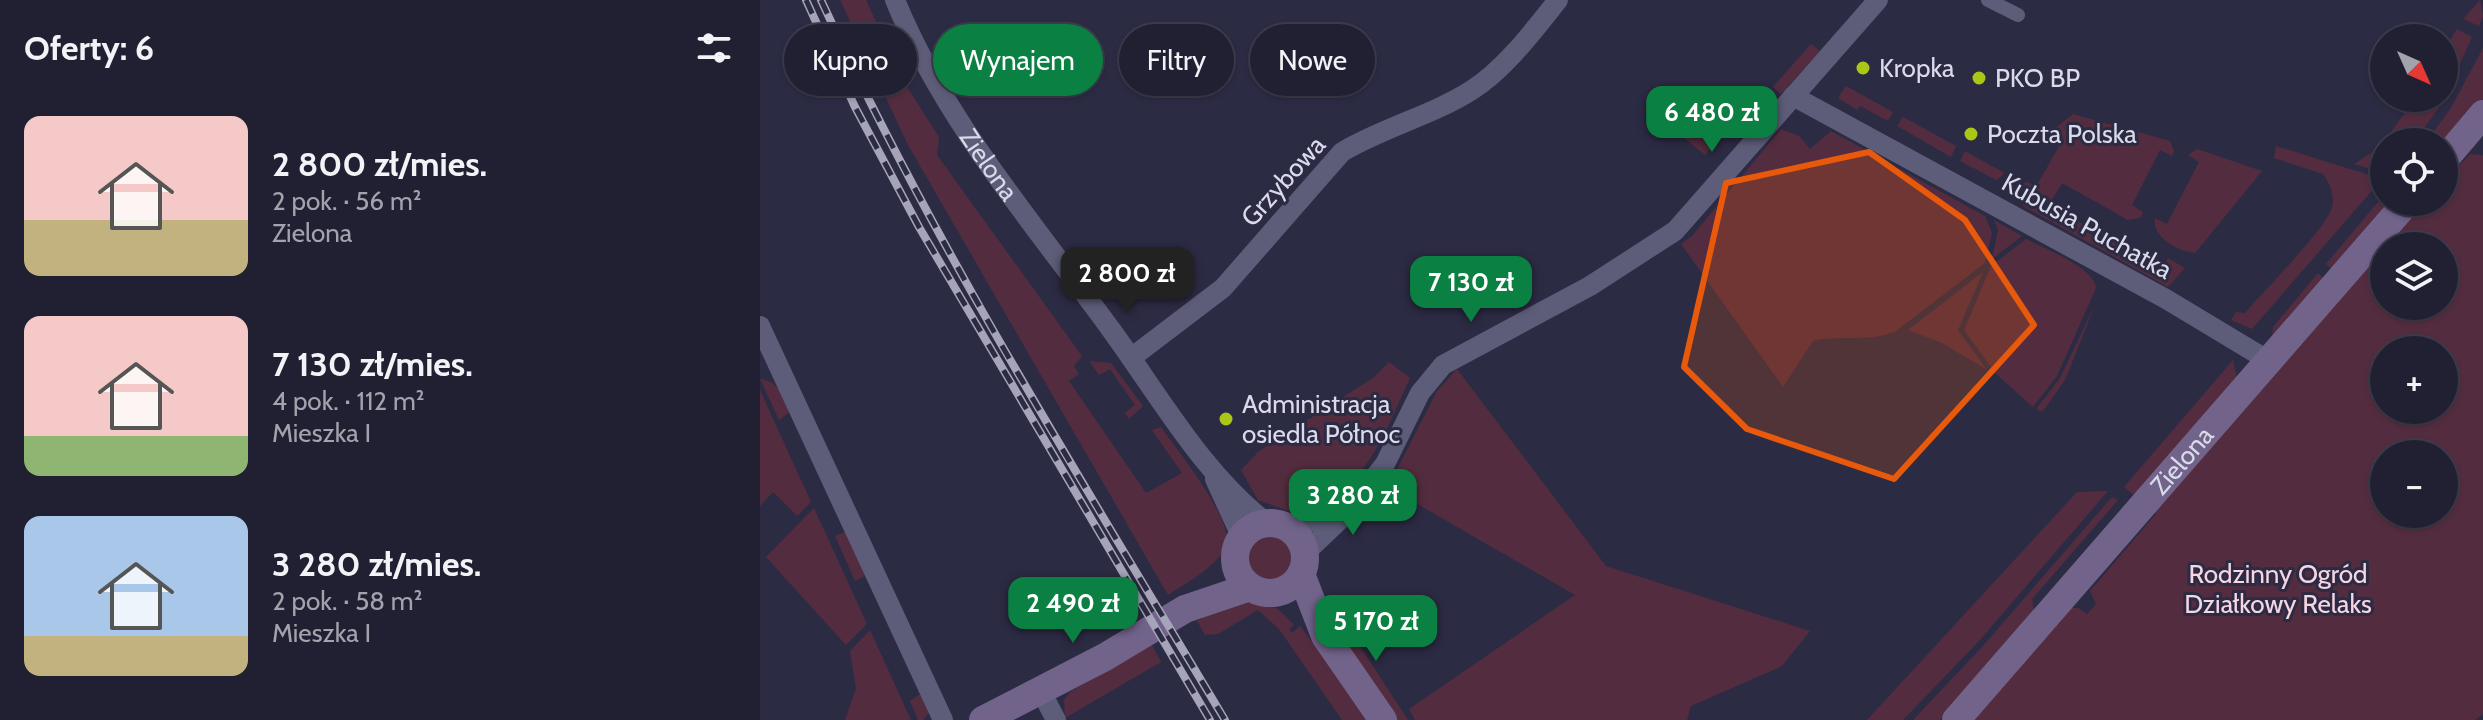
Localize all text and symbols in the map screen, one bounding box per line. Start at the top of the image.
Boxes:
chip: Kupno [784,24,917,96]
chip: Wynajem [933,24,1103,96]
chip: Filtry [1119,24,1234,96]
chip: Nowe [1250,24,1375,96]
north arrow [2370,24,2458,112]
map controls [2370,24,2458,528]
icon: filters [692,26,736,70]
text: Oferty: 6 [24,27,154,69]
place label: Kropka [1879,52,1955,84]
marker: Kropka [1854,59,1872,77]
place label: PKO BP [1995,62,2080,94]
marker: PKO BP [1970,69,1988,87]
pin: 6 480 zł [1629,86,1795,154]
text: 6 480 zł [1664,96,1760,128]
place label: Poczta Polska [1987,118,2137,150]
street label: Zielona [953,123,1025,207]
marker: Poczta Polska [1962,125,1980,143]
button: locate [2370,128,2458,216]
street label: Grzybowa [1234,129,1332,233]
text: 2 800 zł/mies. [272,143,487,185]
icon: home [88,148,184,244]
street label: Kubusia Puchatka [1996,166,2178,286]
text: 2 pok. · 56 m² [272,185,421,217]
text: Zielona [272,217,352,249]
button: layers [2370,232,2458,320]
pin: 2 800 zł [1044,247,1210,315]
pin: 7 130 zł [1388,256,1554,324]
text: 2 800 zł [1079,257,1175,289]
text: 7 130 zł [1428,266,1514,298]
button: + [2370,336,2458,424]
text: 7 130 zł/mies. [272,343,473,385]
icon: home [88,348,184,444]
text: 4 pok. · 112 m² [272,385,424,417]
place label: Administracja osiedla Północ [1242,388,1401,450]
marker: Administracja osiedla Północ [1217,410,1235,428]
text: Mieszka I [272,417,371,449]
street label: Zielona [2143,419,2221,501]
button: − [2370,440,2458,528]
pin: 3 280 zł [1270,469,1436,537]
text: 3 280 zł [1307,479,1399,511]
text: 3 280 zł/mies. [272,543,481,585]
icon: home [88,548,184,644]
park label: Rodzinny Ogród Działkowy Relaks [2184,558,2372,620]
pin: 2 490 zł [990,577,1156,645]
text: 2 pok. · 58 m² [272,585,422,617]
text: 2 490 zł [1026,587,1120,619]
pin: 5 170 zł [1293,595,1459,663]
text: 5 170 zł [1333,605,1419,637]
text: Mieszka I [272,617,371,649]

